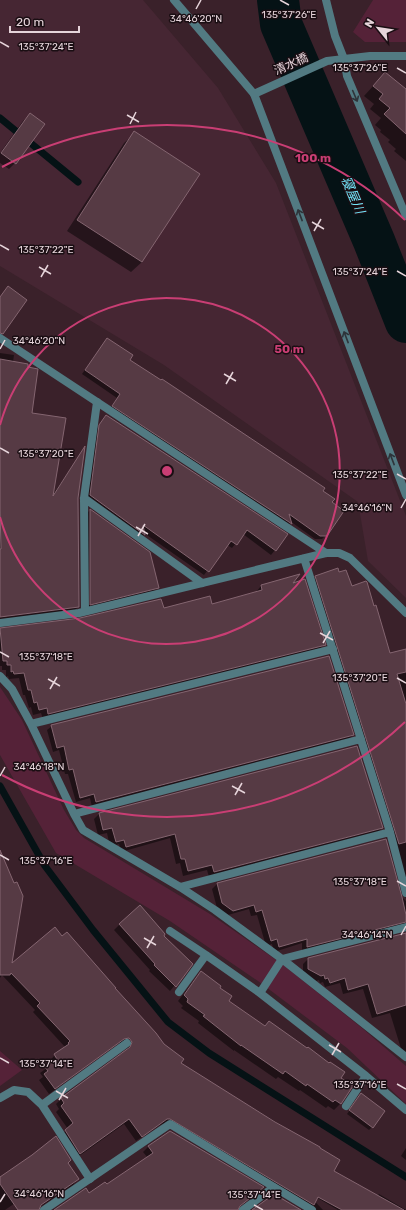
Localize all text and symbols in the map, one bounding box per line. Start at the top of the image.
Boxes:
scale bar [10,8,79,34]
north arrow [358,8,398,48]
text: 135°37'26"E [262,9,316,21]
text: 34°46'20"N [170,13,222,25]
text: 20 m [16,15,44,29]
text: N [362,17,377,30]
text: 135°37'24"E [19,41,74,53]
street label: 清水橋 [272,50,310,78]
text: 135°37'26"E [333,62,387,74]
one-way arrow [352,89,359,101]
text: 100 m [295,151,331,165]
water label: 寝屋川 [338,174,368,218]
one-way arrow [295,210,303,222]
text: 135°37'22"E [19,244,73,256]
text: 135°37'24"E [333,266,388,278]
one-way arrow [342,331,350,343]
text: 34°46'20"N [13,335,65,347]
text: 50 m [274,342,304,356]
text: 135°37'20"E [18,448,74,460]
one-way arrow [388,453,396,465]
centre of rings [160,464,174,478]
text: 135°37'22"E [333,469,387,481]
text: 34°46'16"N [342,502,392,514]
text: 135°37'18"E [19,651,73,663]
text: 135°37'20"E [332,672,388,684]
text: 34°46'18"N [13,761,65,773]
text: 135°37'16"E [19,855,73,867]
text: 135°37'18"E [333,876,387,888]
text: 34°46'14"N [342,929,392,941]
text: 135°37'14"E [19,1058,73,1070]
text: 135°37'16"E [333,1079,387,1091]
text: 34°46'16"N [14,1188,64,1200]
text: 135°37'14"E [227,1189,281,1201]

